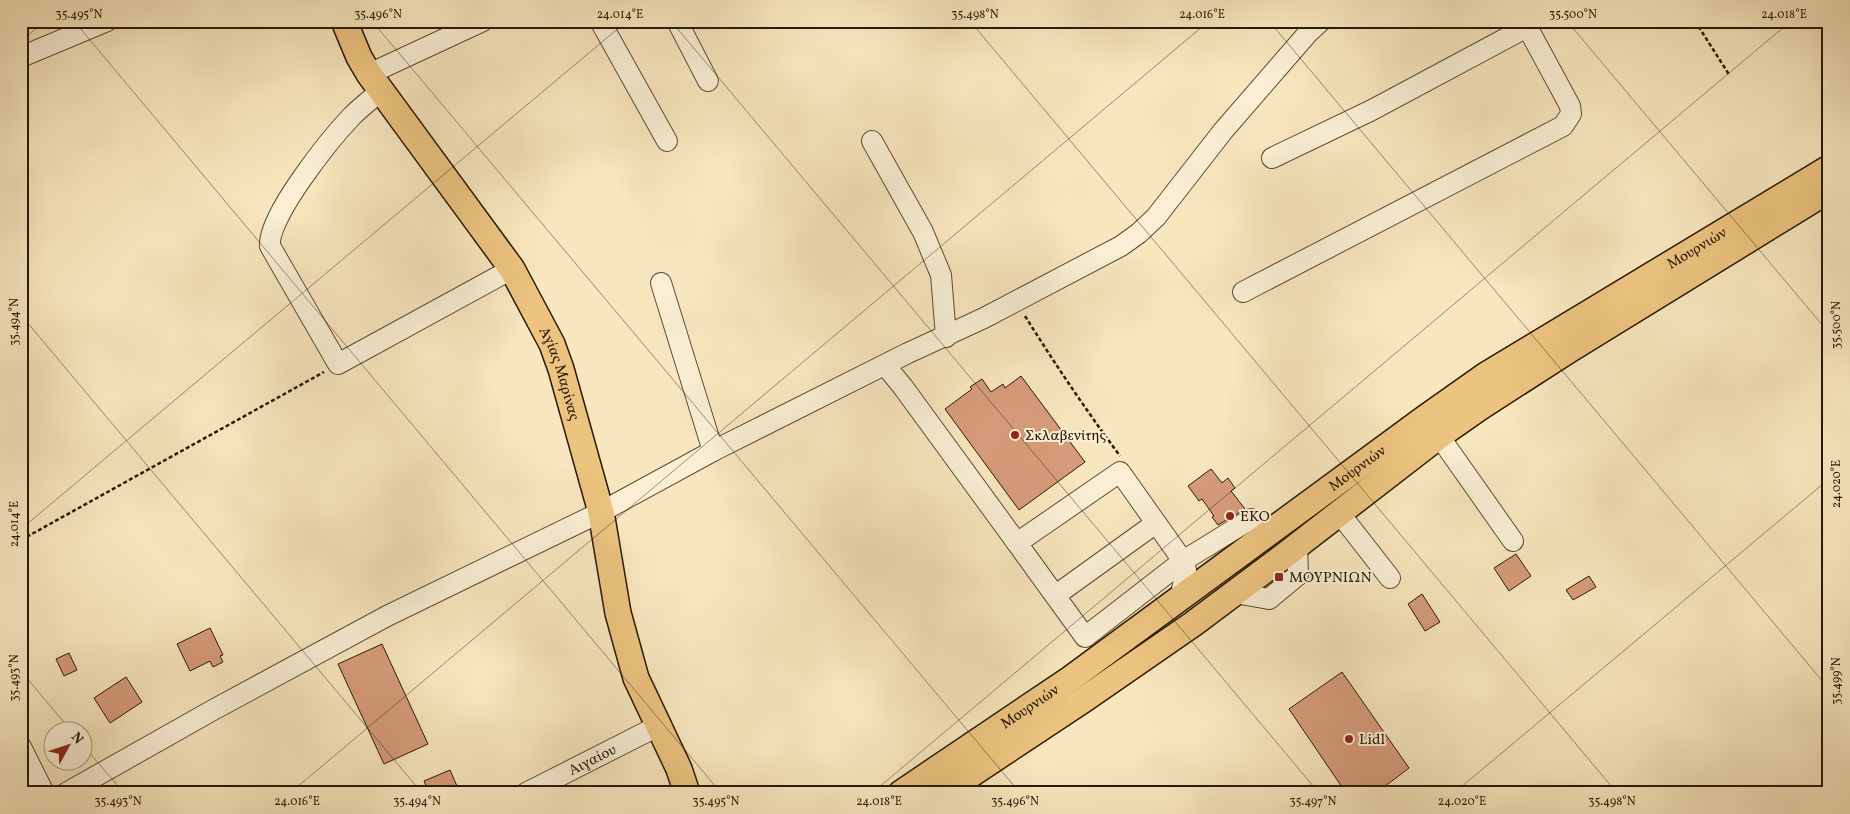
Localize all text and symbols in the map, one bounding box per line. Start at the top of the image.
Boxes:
text: 35.495°N [56,7,103,23]
text: 35.496°N [354,7,402,23]
text: 24.014°E [597,7,643,23]
text: 35.498°N [951,7,999,23]
text: 24.016°E [1179,7,1225,23]
text: 35.500°N [1549,7,1597,23]
text: 24.018°E [1761,7,1807,23]
street label: Μουρνιών [1664,223,1731,275]
text: 35.494°N [7,298,23,346]
text: 35.500°N [1829,301,1845,349]
street label: Αγίας Μαρίνας [533,323,584,423]
place label: Σκλαβενίτης [1025,426,1107,447]
marker: Σκλαβενίτης [1009,429,1021,441]
street label: Μουρνιών [1325,441,1391,497]
text: 24.020°E [1829,460,1845,508]
text: 24.014°E [7,501,23,547]
place label: EKO [1240,507,1270,528]
marker: EKO [1224,510,1236,522]
place label: ΜΟΥΡΝΙΩΝ [1289,568,1372,589]
marker: ΜΟΥΡΝΙΩΝ [1273,571,1285,583]
text: 35.493°N [7,654,23,702]
text: 35.499°N [1829,657,1845,705]
street label: Μουρνιών [997,680,1064,735]
north arrow [42,722,92,772]
text: N [66,729,87,749]
place label: Lidl [1359,730,1385,751]
marker: Lidl [1343,733,1355,745]
street label: Αιγαίου [565,740,620,782]
text: 35.493°N [94,794,142,810]
text: 24.016°E [274,794,320,810]
text: 35.494°N [393,794,441,810]
text: 35.495°N [693,794,740,810]
text: 24.018°E [856,794,902,810]
text: 35.496°N [991,794,1039,810]
text: 35.497°N [1289,794,1337,810]
text: 24.020°E [1438,794,1486,810]
text: 35.498°N [1588,794,1636,810]

